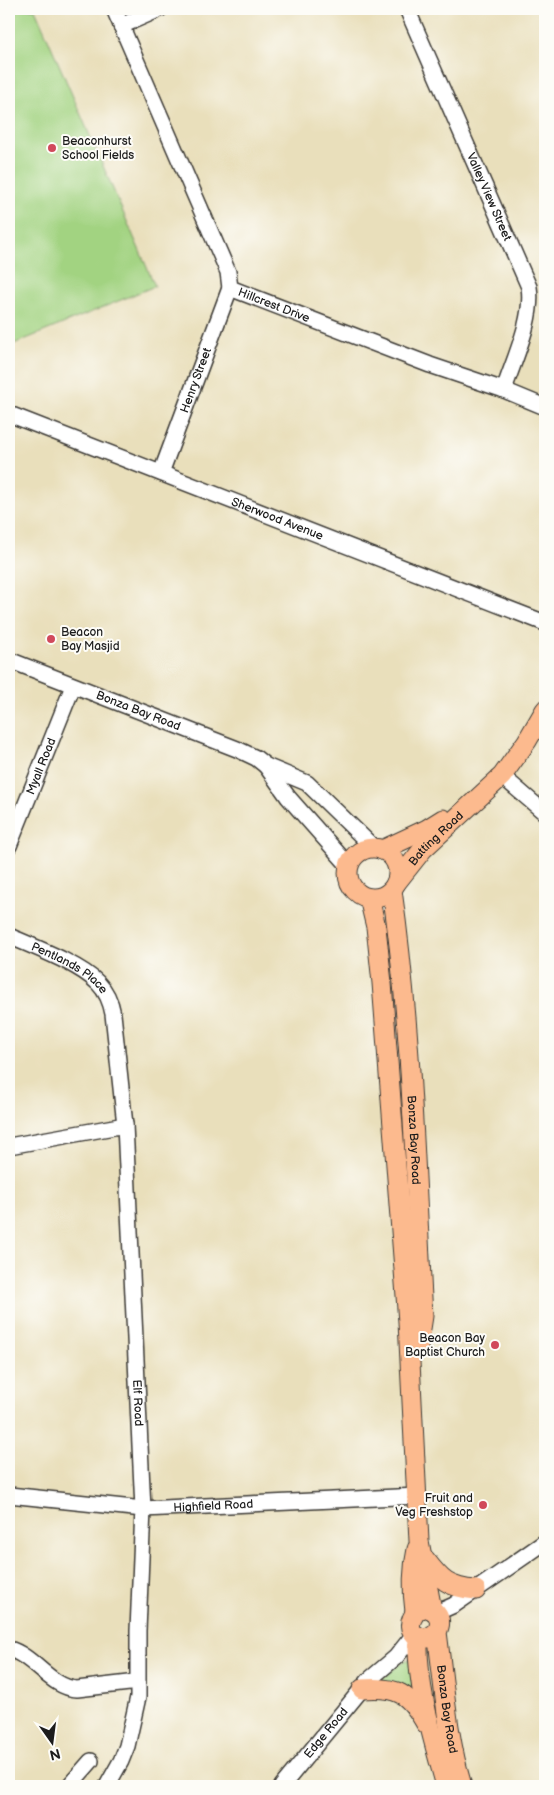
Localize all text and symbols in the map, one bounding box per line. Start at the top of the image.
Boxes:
place label: Beaconhurst School Fields [62,134,134,163]
marker: Beaconhurst School Fields [46,142,58,154]
street label: Valley View Street [464,150,515,243]
street label: Hillcrest Drive [236,284,312,326]
street label: Henry Street [177,345,215,415]
street label: Sherwood Avenue [229,494,325,543]
place label: Beacon Bay Masjid [61,625,120,654]
marker: Beacon Bay Masjid [45,633,57,645]
street label: Bonza Bay Road [94,687,183,734]
street label: Myall Road [23,735,59,797]
street label: Batting Road [405,808,467,869]
street label: Pentlands Place [29,939,111,996]
street label: Bonza Bay Road [404,1095,424,1185]
place label: Beacon Bay Baptist Church [405,1331,486,1360]
marker: Beacon Bay Baptist Church [489,1339,501,1351]
street label: Elf Road [129,1379,147,1427]
place label: Fruit and Veg Freshstop [395,1491,473,1520]
street label: Highfield Road [173,1496,254,1515]
marker: Fruit and Veg Freshstop [477,1499,489,1511]
street label: Bonza Bay Road [434,1664,461,1755]
street label: Edge Road [301,1704,351,1761]
north arrow [28,1718,78,1768]
text: N [48,1745,62,1764]

